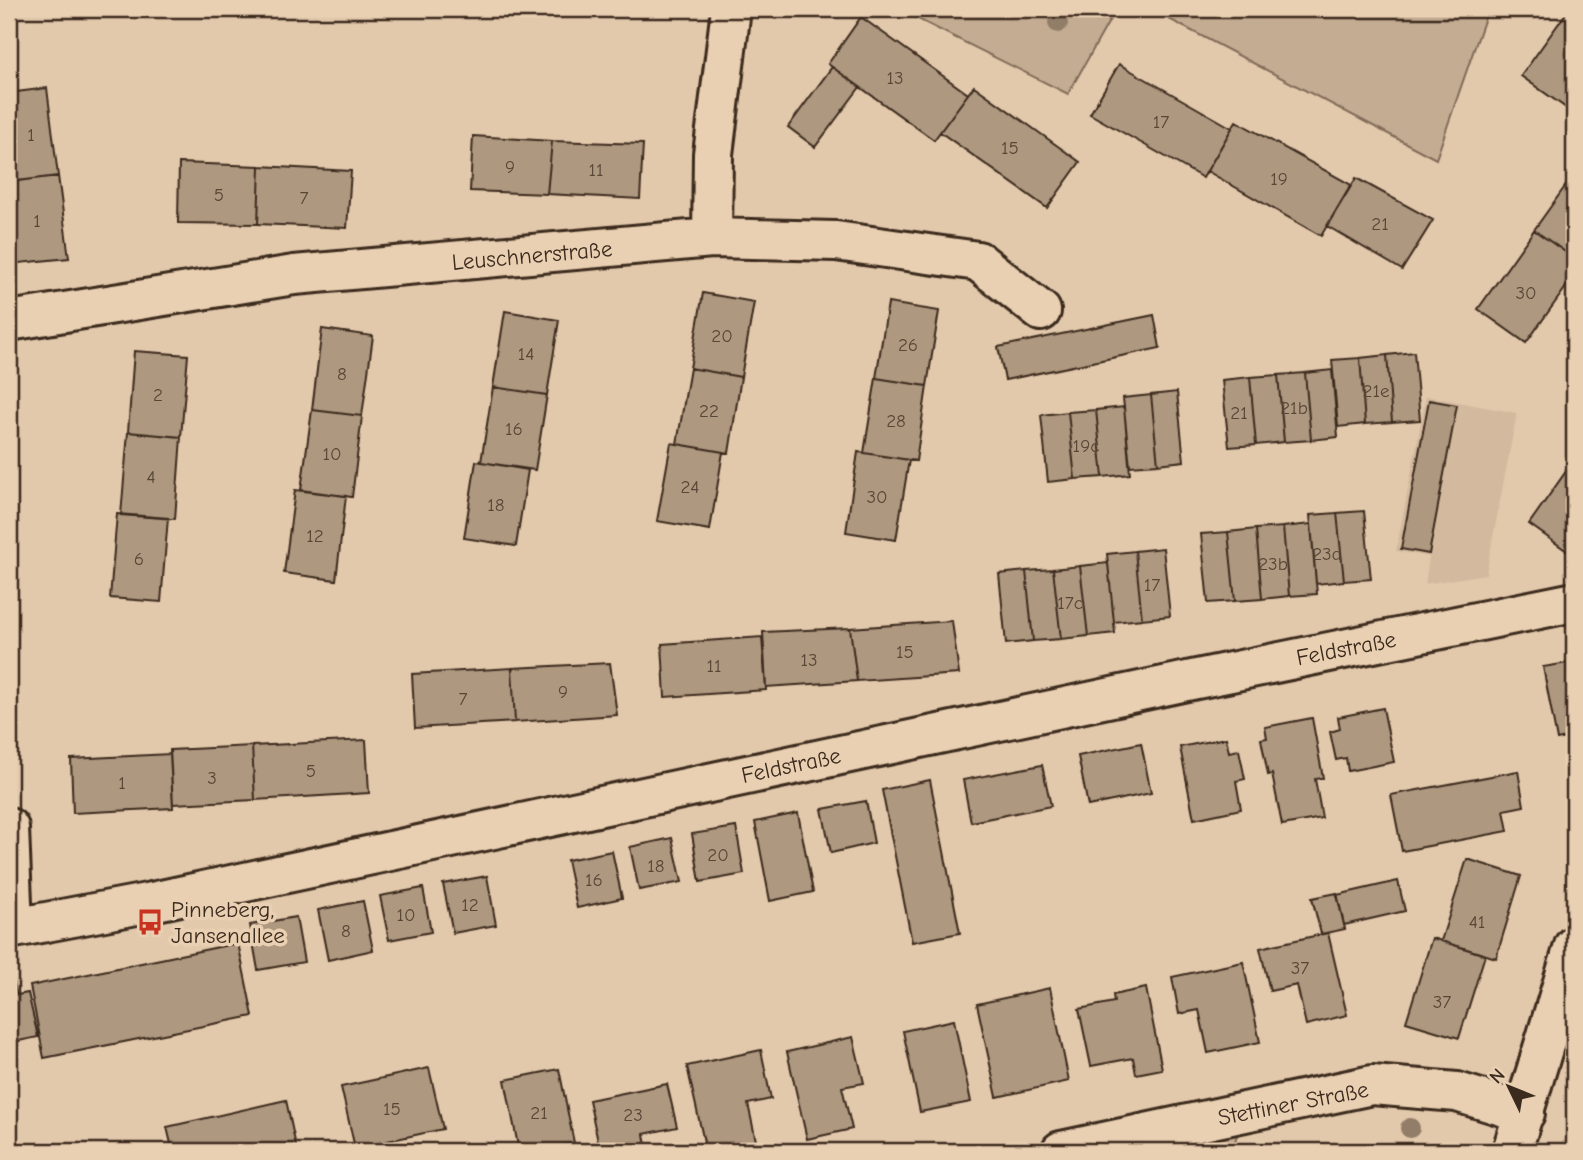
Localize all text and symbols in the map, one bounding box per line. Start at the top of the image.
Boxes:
house number: 13 [886,67,904,89]
house number: 17 [1153,111,1169,133]
house number: 1 [27,124,35,146]
house number: 15 [1001,137,1019,159]
house number: 9 [505,156,515,178]
house number: 11 [588,159,604,181]
house number: 19 [1270,168,1288,190]
house number: 5 [214,184,224,206]
house number: 7 [300,187,309,209]
house number: 1 [33,210,41,232]
house number: 21 [1371,213,1389,235]
street label: Leuschnerstraße [451,235,613,276]
house number: 30 [1515,282,1537,304]
house number: 20 [711,325,733,347]
house number: 26 [898,334,918,356]
house number: 14 [518,343,534,365]
house number: 8 [337,363,347,385]
house number: 21e [1363,380,1389,402]
house number: 2 [153,384,163,406]
house number: 21b [1280,397,1308,419]
house number: 22 [699,400,719,422]
house number: 21 [1230,402,1248,424]
house number: 28 [886,410,906,432]
house number: 16 [505,418,523,440]
house number: 19c [1073,435,1099,457]
house number: 10 [322,443,342,465]
house number: 4 [146,466,156,488]
house number: 24 [680,476,700,498]
house number: 30 [866,486,888,508]
house number: 18 [487,494,505,516]
house number: 12 [306,525,324,547]
house number: 23d [1312,543,1342,565]
house number: 6 [134,548,144,570]
house number: 23b [1258,553,1288,575]
house number: 17 [1144,574,1160,596]
house number: 17c [1057,592,1083,614]
street label: Feldstraße [1294,626,1398,671]
house number: 15 [896,641,914,663]
house number: 13 [800,649,818,671]
house number: 11 [706,655,722,677]
house number: 9 [558,681,568,703]
house number: 7 [459,688,468,710]
street label: Feldstraße [739,742,843,789]
house number: 5 [306,760,316,782]
house number: 3 [207,767,217,789]
house number: 1 [118,772,126,794]
house number: 20 [707,844,729,866]
house number: 18 [647,855,665,877]
house number: 16 [585,869,603,891]
house number: 12 [461,894,479,916]
place label: Pinneberg, Jansenallee [171,896,285,949]
house number: 10 [396,904,416,926]
bus stop icon: Pinneberg, Jansenallee [135,907,165,937]
house number: 41 [1469,911,1485,933]
house number: 8 [341,920,351,942]
house number: 37 [1291,957,1309,979]
house number: 37 [1433,991,1451,1013]
north arrow [1474,1052,1544,1122]
text: N [1485,1064,1510,1088]
street label: Stettiner Straße [1215,1076,1371,1131]
house number: 15 [383,1098,401,1120]
house number: 21 [530,1102,548,1124]
house number: 23 [623,1104,643,1126]

